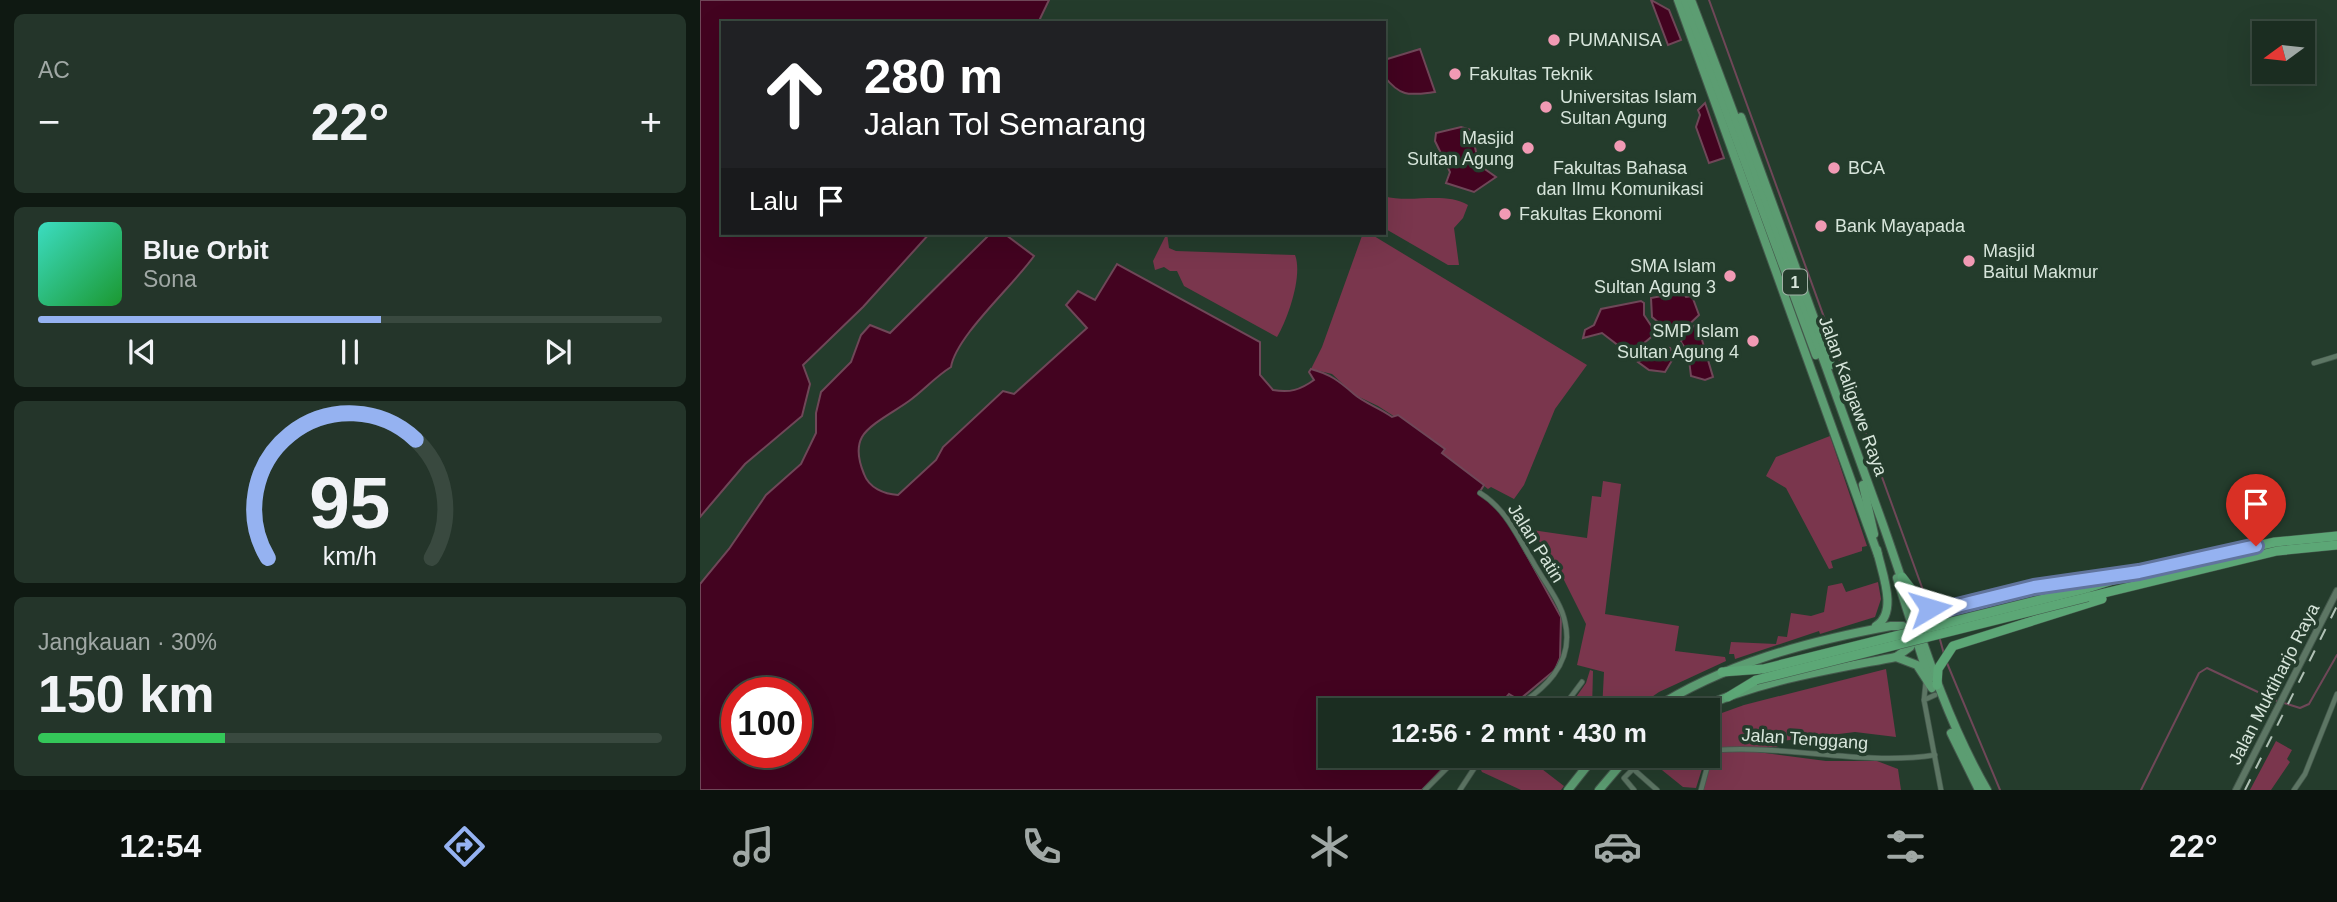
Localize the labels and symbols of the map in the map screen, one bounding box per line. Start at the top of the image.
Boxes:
north arrow [2252,21,2315,84]
place label: PUMANISA [1568,30,1662,50]
marker: PUMANISA [1546,32,1562,48]
place label: Fakultas Teknik [1469,64,1594,84]
marker: Fakultas Teknik [1447,66,1463,82]
place label: Universitas Islam Sultan Agung [1560,87,1697,128]
marker: Universitas Islam Sultan Agung [1538,99,1554,115]
place label: Masjid Sultan Agung [1407,128,1514,169]
marker: Fakultas Bahasa dan Ilmu Komunikasi [1612,138,1628,154]
marker: Masjid Sultan Agung [1520,140,1536,156]
place label: Fakultas Bahasa dan Ilmu Komunikasi [1536,158,1704,199]
place label: BCA [1848,158,1885,178]
marker: BCA [1826,160,1842,176]
place label: Fakultas Ekonomi [1519,204,1662,224]
marker: Fakultas Ekonomi [1497,206,1513,222]
place label: Bank Mayapada [1835,216,1966,236]
marker: Bank Mayapada [1813,218,1829,234]
place label: Masjid Baitul Makmur [1983,241,2098,282]
marker: Masjid Baitul Makmur [1961,253,1977,269]
place label: SMA Islam Sultan Agung 3 [1594,256,1716,297]
marker: SMA Islam Sultan Agung 3 [1722,268,1738,284]
road number: 1 [1783,270,1807,294]
street label: Jalan Kaligawe Raya [1815,314,1891,479]
place label: SMP Islam Sultan Agung 4 [1617,321,1739,362]
marker: SMP Islam Sultan Agung 4 [1745,333,1761,349]
pin [2226,474,2286,546]
street label: Jalan Patin [1504,500,1568,586]
position arrow [1893,571,1967,645]
street label: Jalan Muktiharjo Raya [2225,599,2324,768]
speed limit sign: 100 [721,677,812,768]
street label: Jalan Tenggang [1741,725,1869,753]

